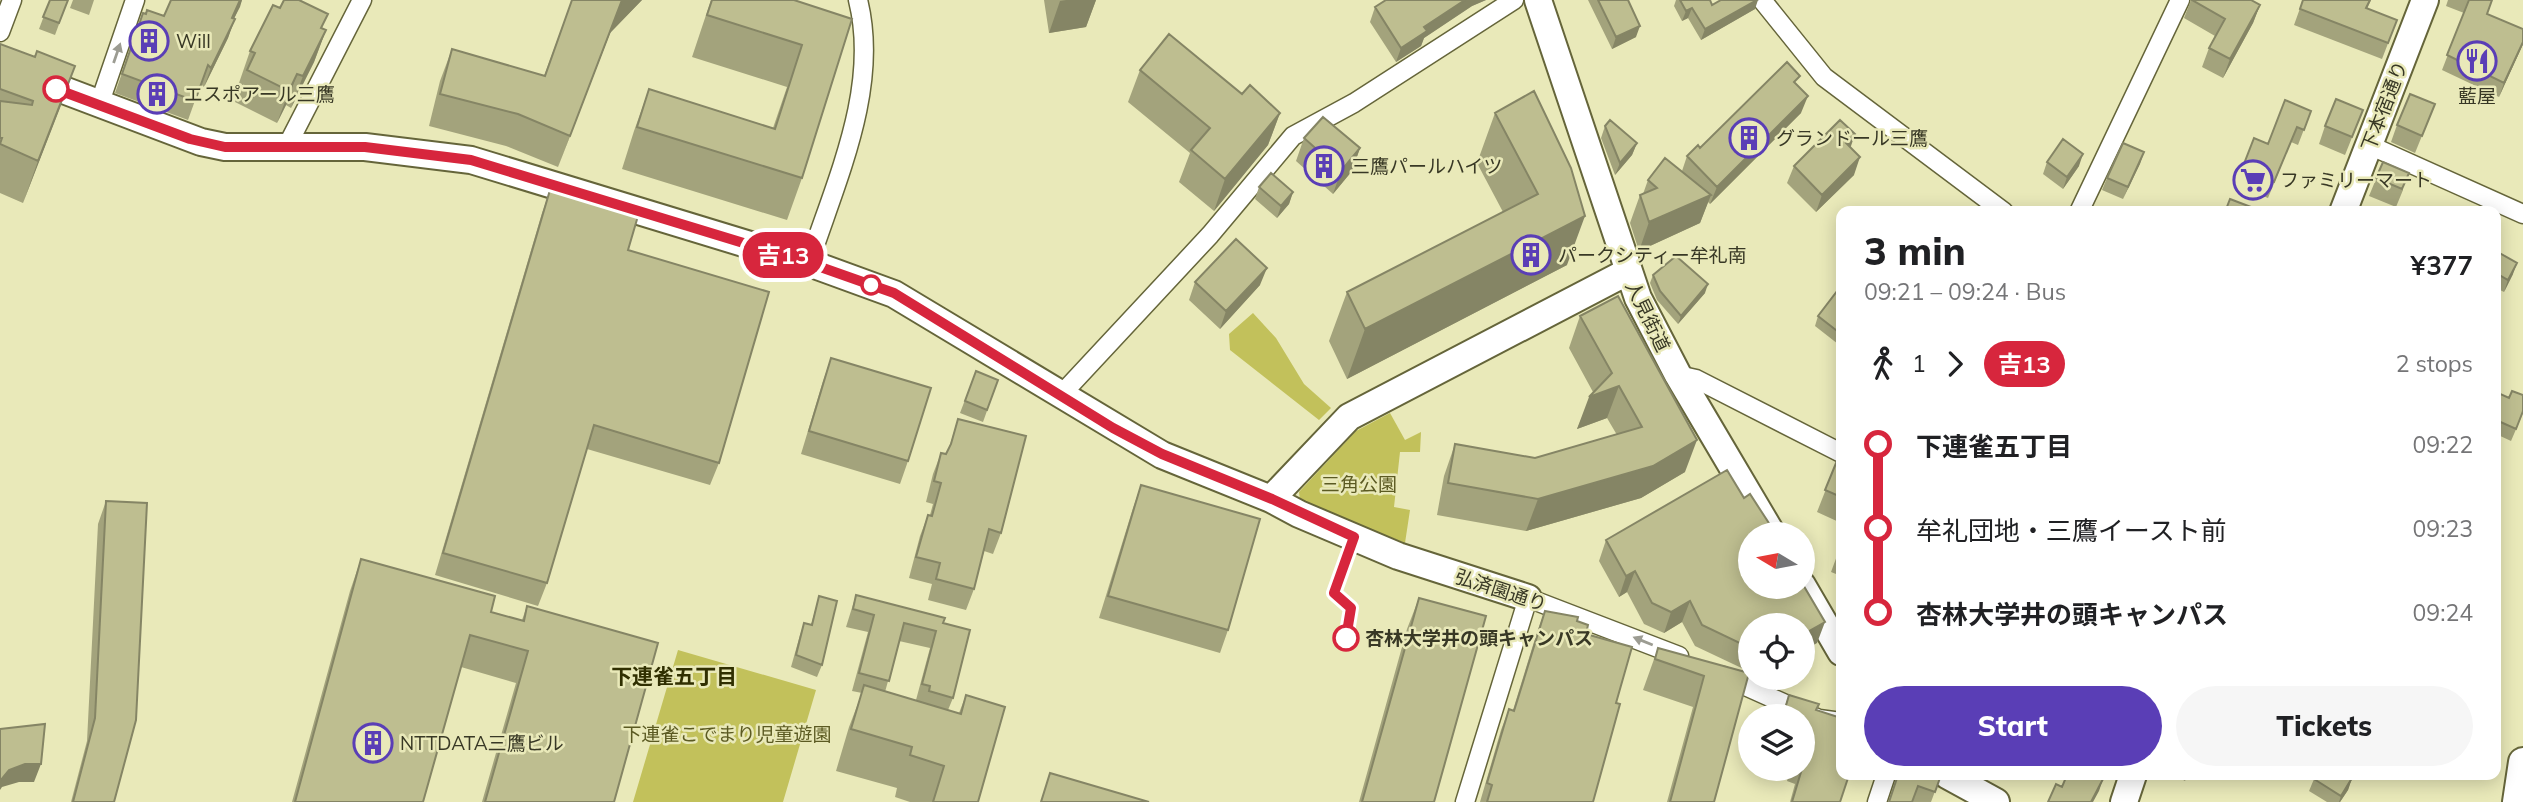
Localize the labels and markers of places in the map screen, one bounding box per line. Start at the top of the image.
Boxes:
building icon: Will [128,20,170,62]
place label: Will [176,29,211,53]
restaurant icon: 藍屋 [2456,40,2498,82]
building icon: エスポアール三鷹 [136,73,178,115]
unlabelled marker [43,76,69,102]
place label: エスポアール三鷹 [184,82,335,106]
place label: 藍屋 [2458,84,2496,108]
building icon: グランドール三鷹 [1728,117,1770,159]
place label: グランドール三鷹 [1776,126,1928,150]
building icon: 三鷹パールハイツ [1303,145,1345,187]
place label: 三鷹パールハイツ [1351,154,1503,178]
supermarket icon: ファミリーマート [2232,159,2274,201]
place label: ファミリーマート [2280,168,2432,192]
building icon: パークシティー牟礼南 [1510,234,1552,276]
place label: パークシティー牟礼南 [1558,243,1747,267]
unlabelled marker [861,275,881,295]
marker: 杏林大学井の頭キャンパス [1333,625,1359,651]
place label: 杏林大学井の頭キャンパス [1365,626,1593,650]
building icon: NTTDATA三鷹ビル [352,722,394,764]
place label: NTTDATA三鷹ビル [400,731,564,755]

